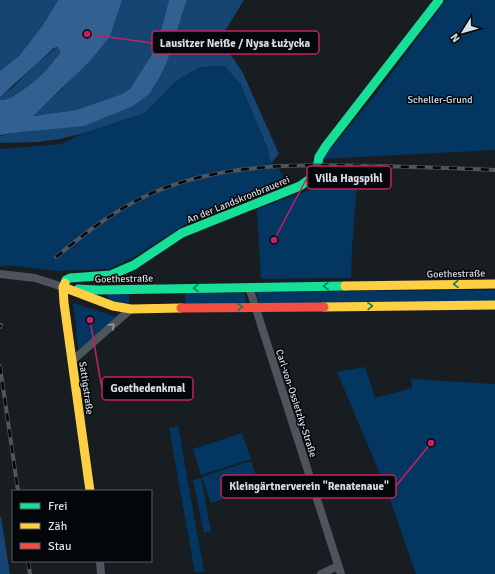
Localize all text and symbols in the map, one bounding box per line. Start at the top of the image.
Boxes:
north arrow [443,12,483,52]
callout: Lausitzer Neiße / Nysa Łużycka [152,31,319,54]
text: N [448,31,463,45]
text: Lausitzer Neiße / Nysa Łużycka [160,37,311,50]
park label: Scheller-Grund [408,94,472,106]
callout: Villa Hagspihl [307,166,391,189]
text: Villa Hagspihl [315,172,383,185]
street label: An der Landskronbrauerei [185,174,292,226]
street label: Goethestraße [427,267,485,281]
street label: Goethestraße [95,272,153,286]
one-way arrow [453,280,459,289]
one-way arrow [323,282,329,290]
one-way arrow [193,284,199,292]
one-way arrow [367,302,373,310]
one-way arrow [237,303,243,312]
one-way arrow [107,324,114,331]
street label: Carl-von-Ossietzky-Straße [273,348,319,459]
street label: Sattigstraße [76,361,96,415]
callout: Goethedenkmal [102,377,193,400]
text: Goethedenkmal [110,382,186,395]
callout: Kleingärtnerverein "Renatenaue" [221,475,396,498]
text: Kleingärtnerverein "Renatenaue" [229,480,389,493]
legend [12,490,152,562]
text: Frei [48,499,67,514]
text: Zäh [48,519,67,534]
text: Stau [48,539,72,554]

